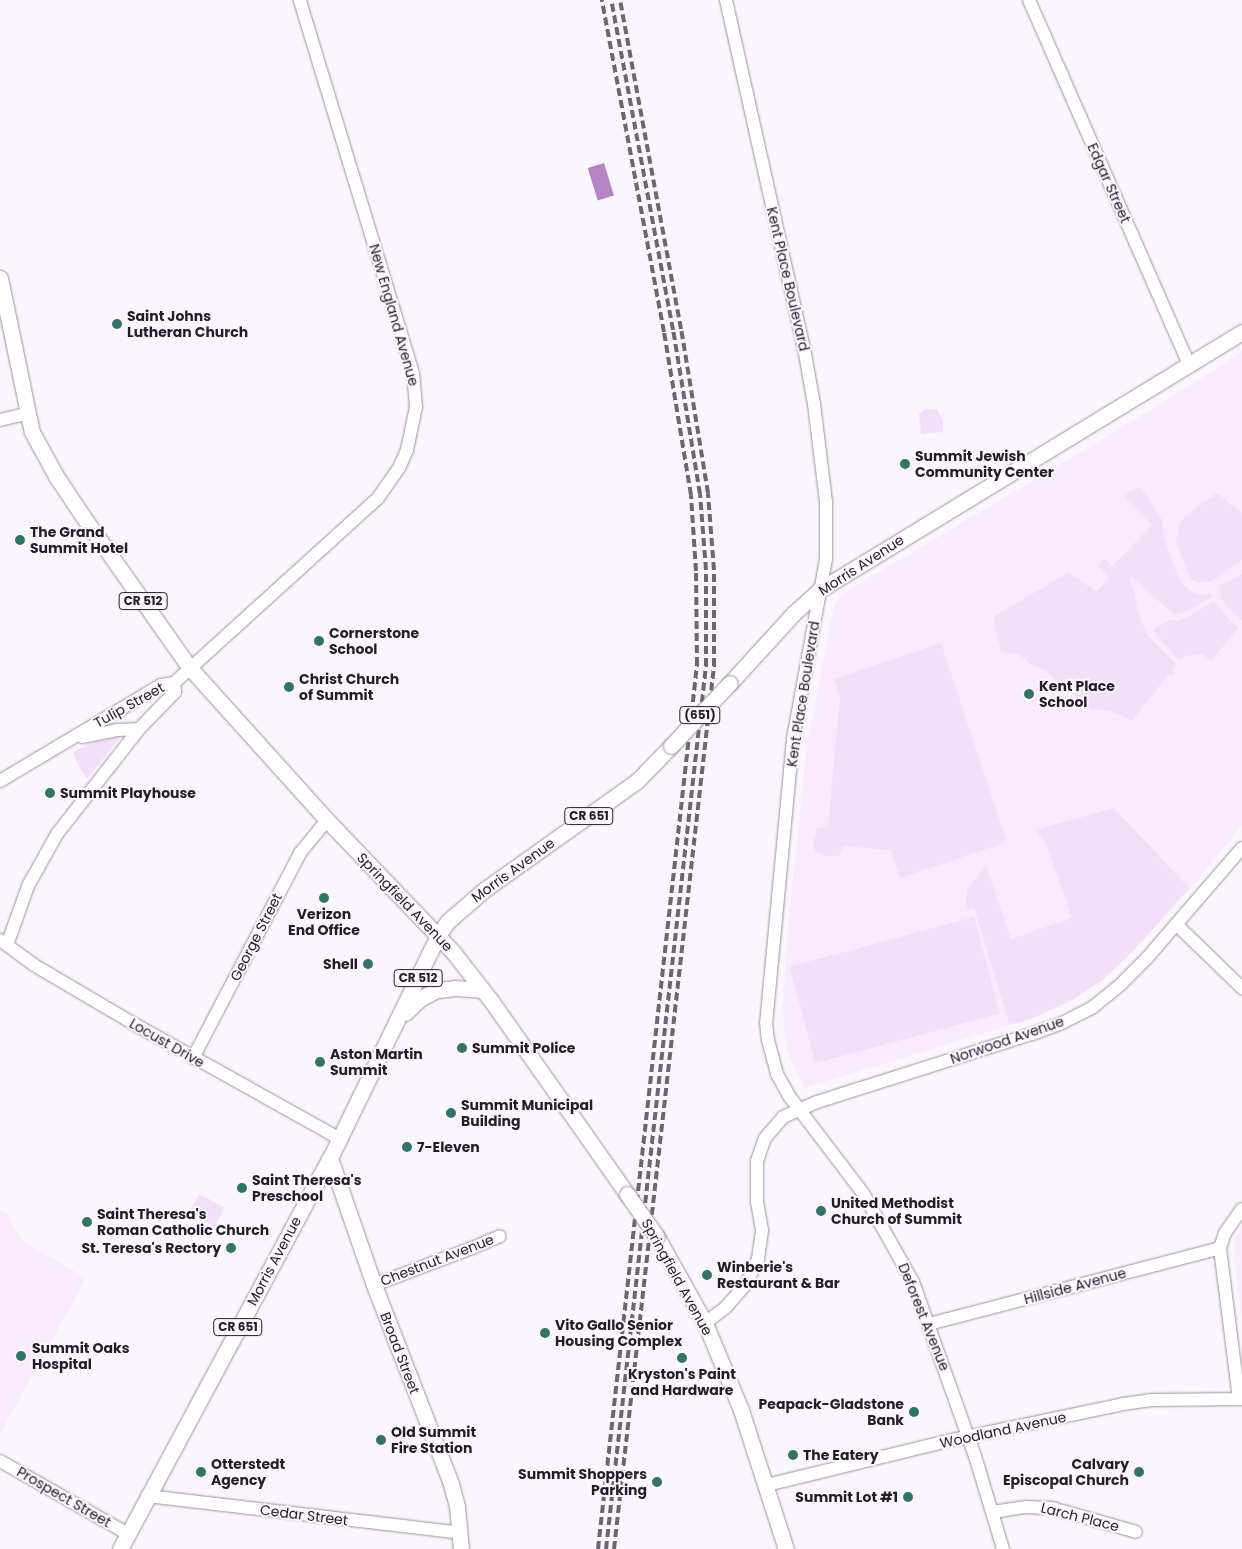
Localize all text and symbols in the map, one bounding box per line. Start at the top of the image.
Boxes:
street label: Edgar Street [1084,141,1134,225]
street label: Kent Place Boulevard [763,205,813,353]
street label: New England Avenue [366,242,422,388]
place label: Saint Johns Lutheran Church [127,308,248,341]
marker: Saint Johns Lutheran Church [111,318,123,330]
place label: Summit Jewish Community Center [915,448,1054,481]
marker: Summit Jewish Community Center [899,458,911,470]
place label: The Grand Summit Hotel [30,524,128,556]
street label: Morris Avenue [815,531,907,599]
marker: The Grand Summit Hotel [14,534,26,546]
road number: CR 512 [118,592,168,610]
street label: Kent Place Boulevard [783,620,823,768]
place label: Cornerstone School [329,625,419,658]
marker: Cornerstone School [313,635,325,647]
place label: Christ Church of Summit [299,671,399,704]
place label: Kent Place School [1039,678,1115,710]
street label: Tulip Street [91,679,167,731]
marker: Christ Church of Summit [283,681,295,693]
marker: Kent Place School [1023,688,1035,700]
road number: (651) [679,706,721,724]
place label: Summit Playhouse [60,785,196,801]
marker: Summit Playhouse [44,787,56,799]
road number: CR 651 [564,806,614,826]
street label: Morris Avenue [468,834,558,906]
street label: Springfield Avenue [354,849,456,955]
street label: George Street [227,890,285,984]
marker: Verizon End Office [318,892,330,904]
place label: Verizon End Office [288,906,360,939]
place label: Shell [323,956,358,972]
marker: Shell [362,958,374,970]
road number: CR 512 [393,968,443,988]
street label: Norwood Avenue [948,1013,1066,1067]
street label: Locust Drive [127,1015,207,1071]
place label: Summit Police [472,1040,575,1056]
marker: Summit Police [456,1042,468,1054]
place label: Aston Martin Summit [330,1046,423,1078]
marker: Aston Martin Summit [314,1056,326,1068]
place label: Summit Municipal Building [461,1097,593,1130]
marker: Summit Municipal Building [445,1107,457,1119]
place label: 7-Eleven [417,1139,480,1155]
marker: 7-Eleven [401,1141,413,1153]
place label: Saint Theresa's Preschool [252,1172,362,1204]
marker: Saint Theresa's Preschool [236,1182,248,1194]
place label: United Methodist Church of Summit [831,1195,962,1228]
marker: United Methodist Church of Summit [815,1205,827,1217]
place label: Saint Theresa's Roman Catholic Church [97,1206,269,1238]
street label: Morris Avenue [243,1214,305,1308]
marker: Saint Theresa's Roman Catholic Church [81,1216,93,1228]
street label: Springfield Avenue [638,1216,716,1338]
street label: Chestnut Avenue [378,1231,496,1289]
place label: St. Teresa's Rectory [81,1240,221,1256]
marker: St. Teresa's Rectory [225,1242,237,1254]
place label: Winberie's Restaurant & Bar [717,1259,840,1292]
street label: Deforest Avenue [895,1261,953,1373]
street label: Hillside Avenue [1022,1264,1128,1308]
marker: Winberie's Restaurant & Bar [701,1269,713,1281]
street label: Broad Street [377,1310,423,1396]
place label: Vito Gallo Senior Housing Complex [555,1317,682,1350]
road number: CR 651 [213,1318,263,1336]
marker: Vito Gallo Senior Housing Complex [539,1327,551,1339]
place label: Summit Oaks Hospital [32,1340,129,1372]
marker: Summit Oaks Hospital [14,1349,28,1363]
marker: Kryston's Paint and Hardware [676,1352,688,1364]
place label: Kryston's Paint and Hardware [628,1366,736,1398]
place label: Peapack-Gladstone Bank [759,1396,904,1428]
marker: Peapack-Gladstone Bank [908,1406,920,1418]
street label: Woodland Avenue [938,1408,1068,1452]
place label: Old Summit Fire Station [391,1424,476,1456]
marker: Old Summit Fire Station [375,1434,387,1446]
place label: The Eatery [803,1447,879,1463]
marker: The Eatery [787,1449,799,1461]
place label: Otterstedt Agency [211,1456,285,1488]
place label: Calvary Episcopal Church [1003,1456,1129,1488]
street label: Prospect Street [14,1463,114,1531]
marker: Otterstedt Agency [195,1466,207,1478]
place label: Summit Shoppers Parking [518,1466,647,1498]
marker: Calvary Episcopal Church [1133,1466,1145,1478]
marker: Summit Shoppers Parking [651,1476,663,1488]
place label: Summit Lot #1 [795,1489,898,1505]
marker: Summit Lot #1 [902,1491,914,1503]
street label: Larch Place [1039,1499,1121,1535]
street label: Cedar Street [259,1501,349,1529]

